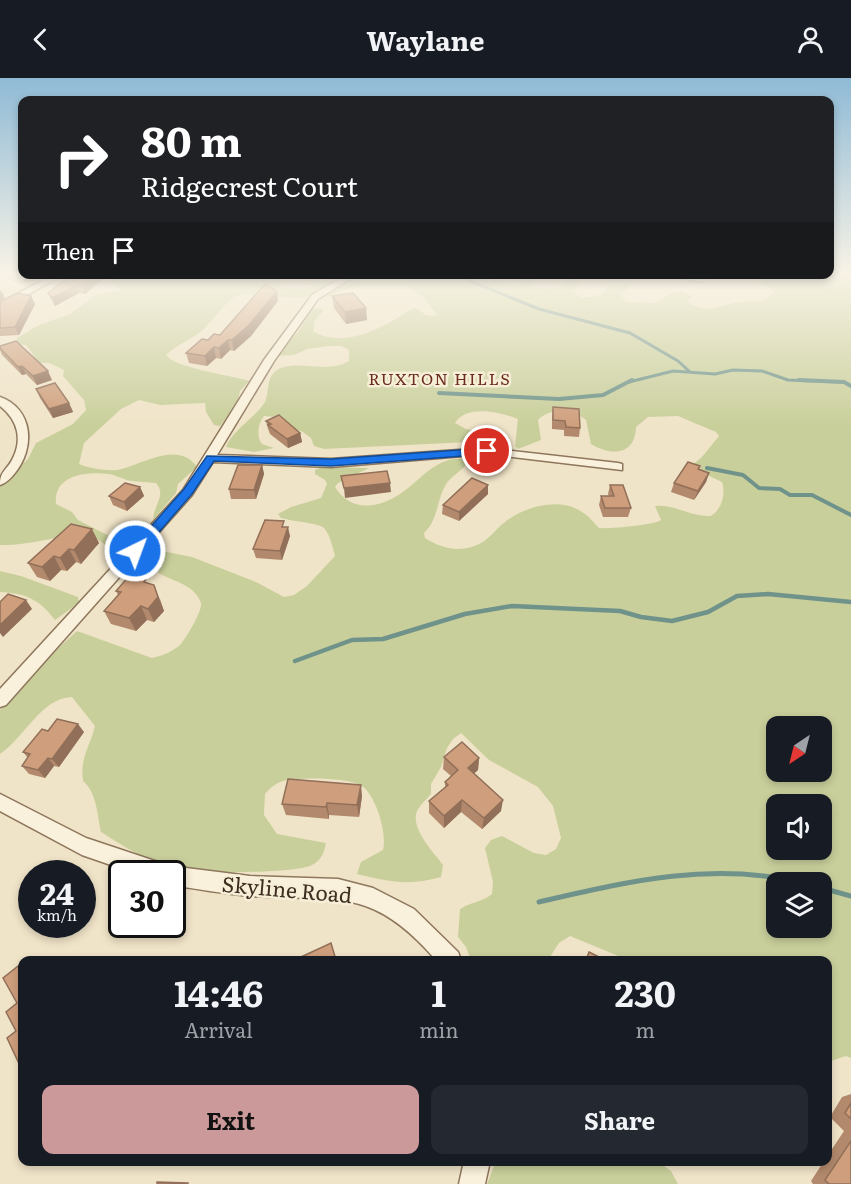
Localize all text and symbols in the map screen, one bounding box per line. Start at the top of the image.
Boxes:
text: Waylane [366,19,485,59]
icon: back [24,23,57,56]
icon: person [794,23,827,56]
text: 80 m [141,108,242,170]
icon: right [42,120,120,198]
text: Ridgecrest Court [141,165,358,205]
text: Then [42,234,95,267]
icon: arrive [107,234,140,267]
district label: RUXTON HILLS [369,366,511,390]
pin [461,425,512,476]
icon: arrive [470,434,503,467]
position arrow [103,519,167,583]
north arrow [766,716,832,782]
map controls [766,716,832,938]
button: sound [766,794,832,860]
speed limit sign: 30 [108,860,186,938]
street label: Skyline Road [221,867,354,909]
text: 24 [40,870,74,914]
button: layers [766,872,832,938]
text: km/h [37,903,77,926]
text: 14:46 [174,965,263,1018]
text: 1 [431,965,446,1018]
text: 230 [614,965,676,1018]
text: Arrival [184,1014,253,1044]
text: min [419,1014,458,1044]
text: m [635,1014,655,1044]
button: Exit [42,1085,419,1154]
button: Share [431,1085,808,1154]

